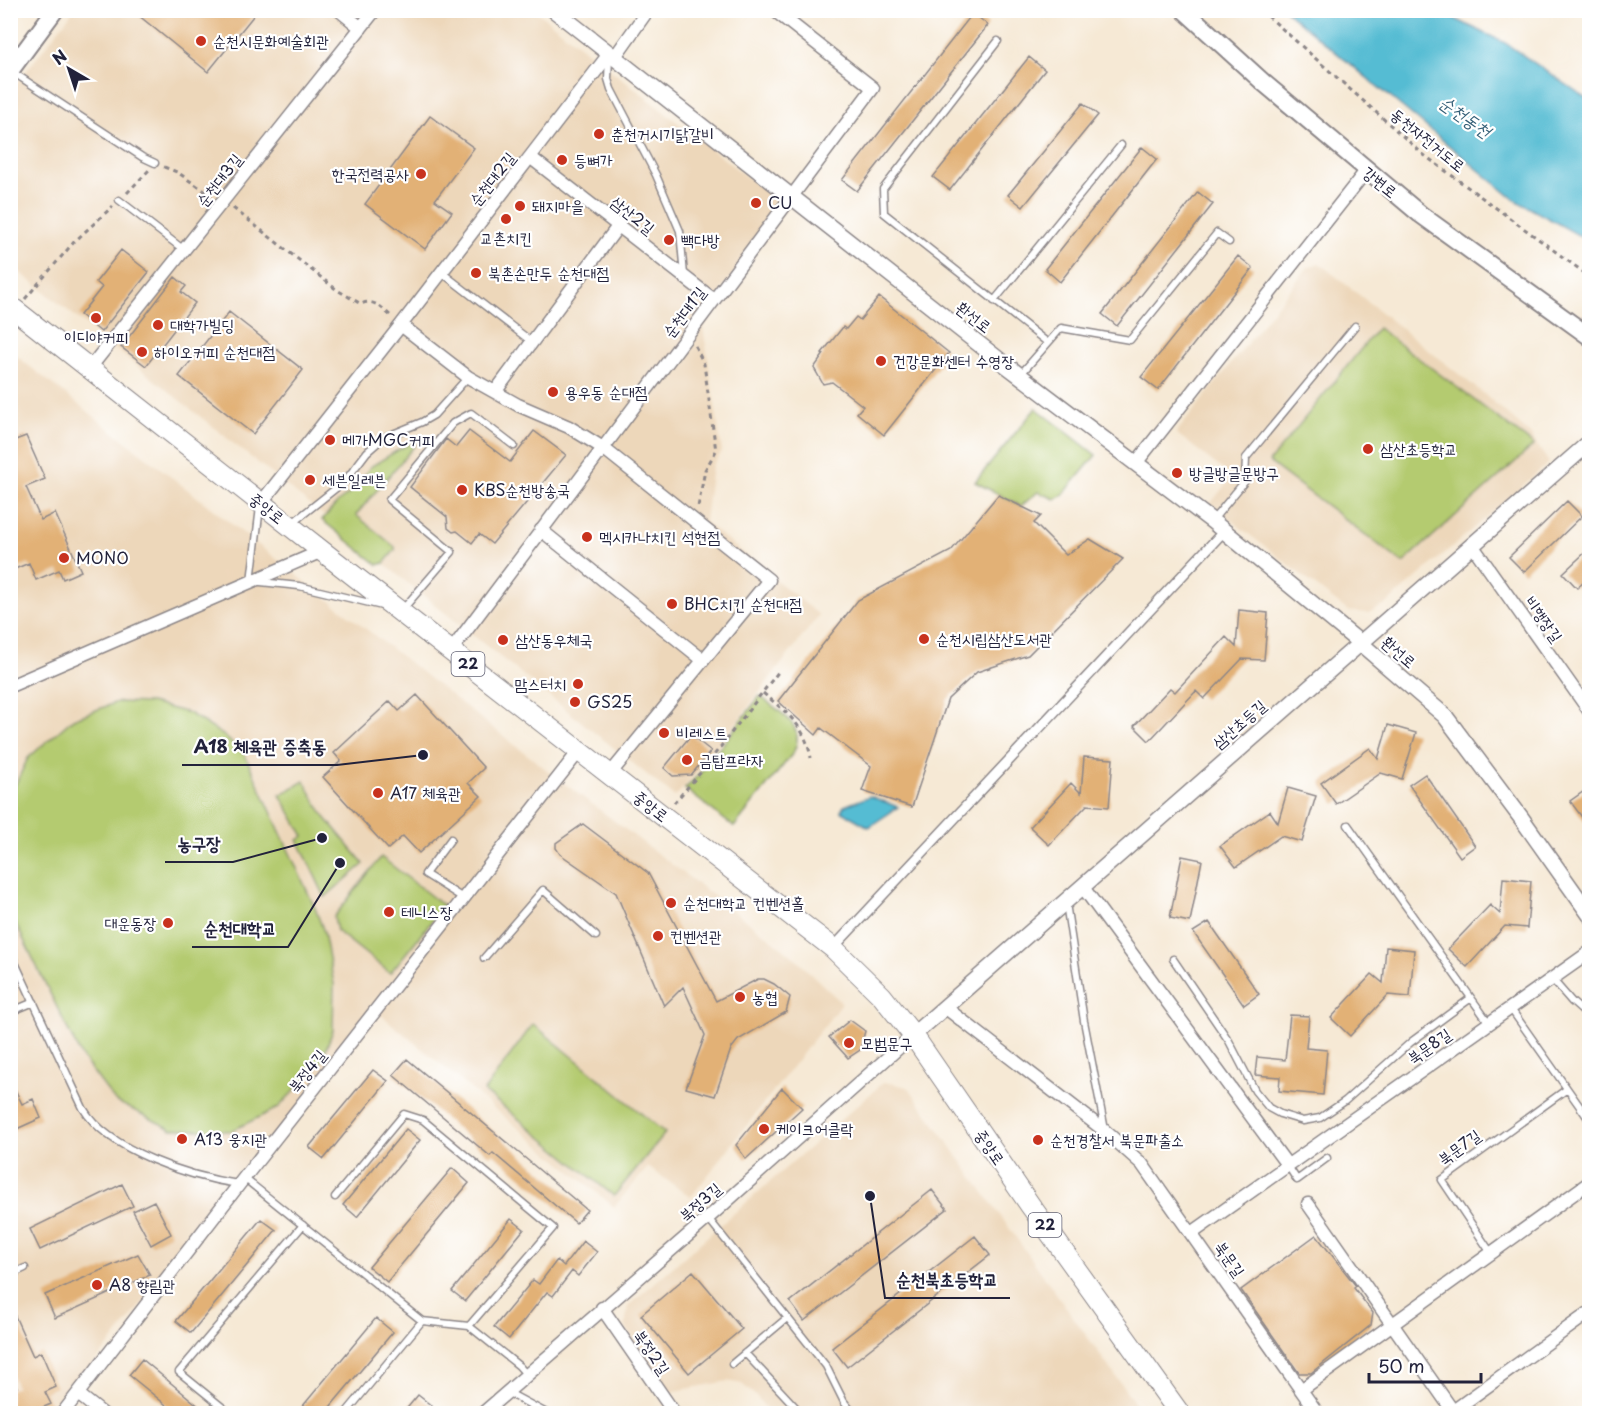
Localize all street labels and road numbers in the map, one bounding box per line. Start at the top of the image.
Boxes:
street label: 동천자전거도로 [1386,102,1471,177]
street label: 순천대2길 [462,146,520,211]
street label: 순천대3길 [190,147,247,211]
street label: 강변로 [1358,160,1403,203]
street label: 삼산2길 [607,189,661,239]
street label: 순천대1길 [656,281,711,342]
street label: 환선로 [952,295,997,338]
street label: 중앙로 [245,486,290,529]
street label: 비행장길 [1520,590,1569,647]
street label: 환선로 [1377,630,1422,673]
road number: 22 [452,652,484,676]
street label: 삼산초등길 [1206,693,1271,753]
street label: 중앙로 [629,784,674,827]
street label: 북문8길 [1402,1021,1455,1069]
street label: 북정4길 [282,1044,331,1097]
street label: 북문7길 [1432,1122,1485,1170]
street label: 중앙로 [970,1124,1012,1169]
street label: 북정3길 [673,1176,726,1226]
road number: 22 [1028,1213,1062,1237]
street label: 북문길 [1210,1236,1252,1281]
street label: 북정2길 [629,1324,677,1379]

